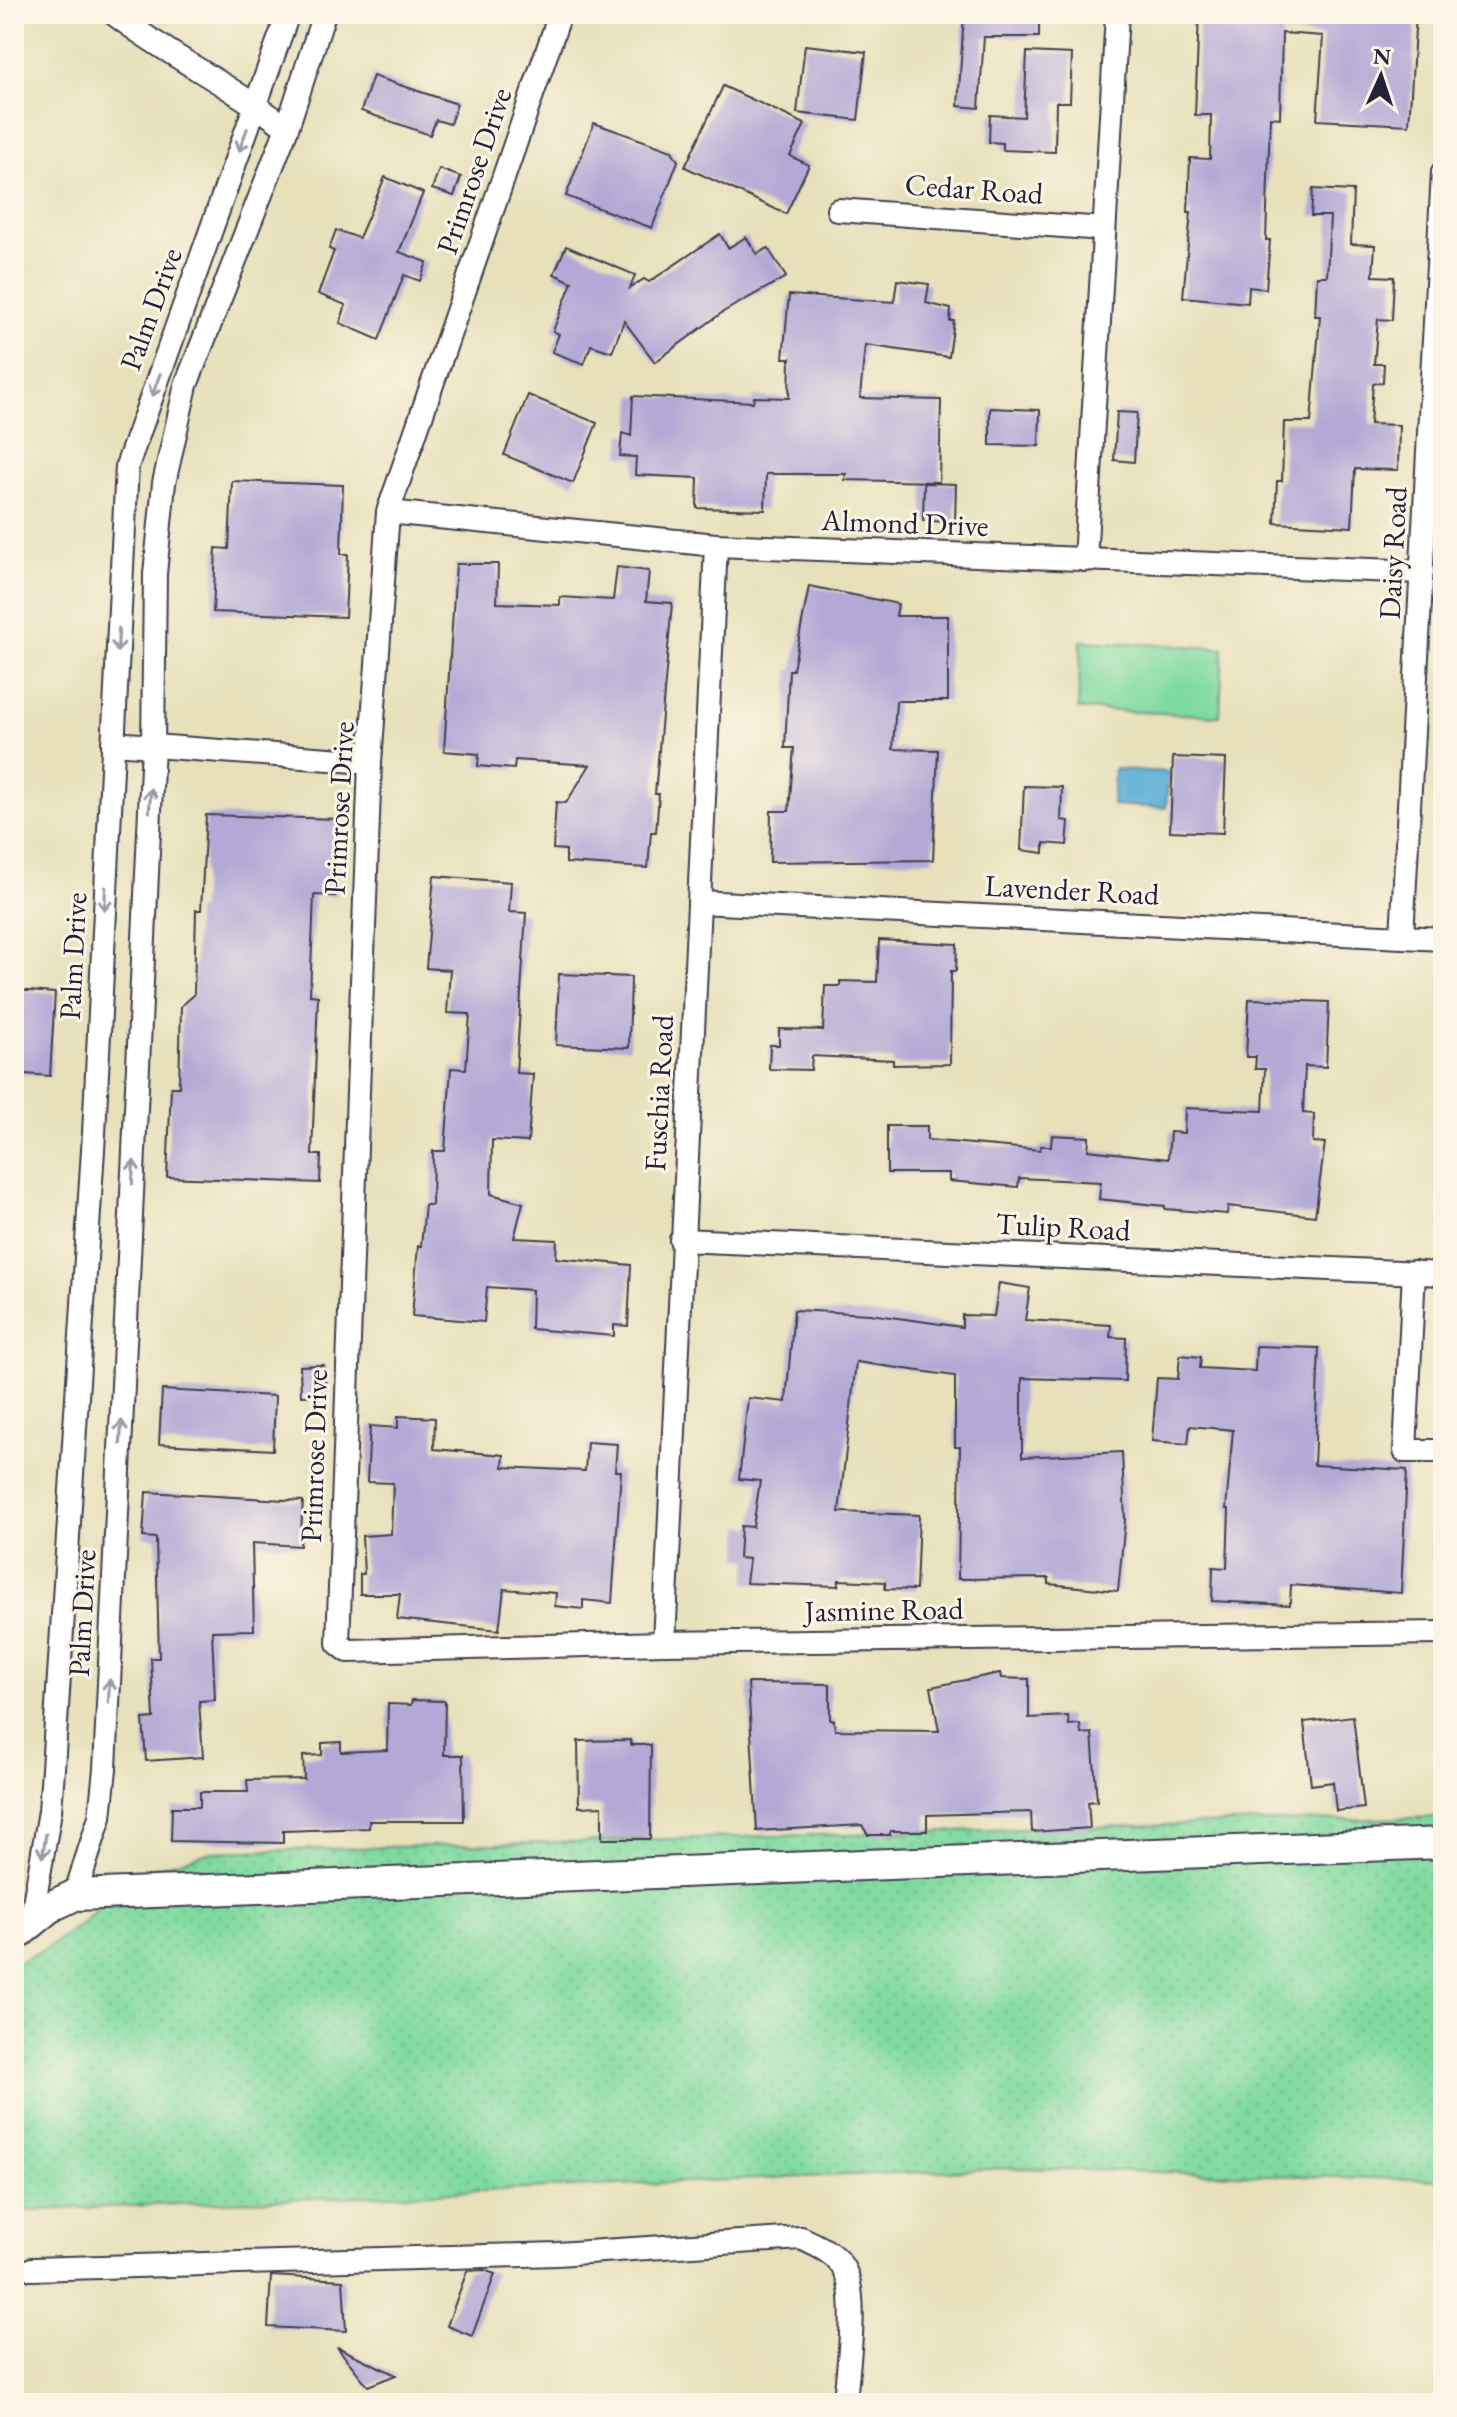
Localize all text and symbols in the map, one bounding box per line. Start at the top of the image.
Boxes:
north arrow [1341,36,1421,116]
text: N [1372,42,1392,71]
street label: Primrose Drive [427,82,520,259]
one-way arrow [235,127,250,152]
street label: Cedar Road [904,164,1045,213]
street label: Palm Drive [110,242,191,375]
one-way arrow [148,372,162,397]
street label: Daisy Road [1370,485,1416,621]
street label: Almond Drive [820,500,989,545]
one-way arrow [111,626,126,653]
street label: Primrose Drive [314,720,363,896]
one-way arrow [143,787,158,814]
street label: Lavender Road [984,865,1161,914]
one-way arrow [98,885,113,912]
street label: Palm Drive [50,891,95,1021]
street label: Fuschia Road [635,1013,682,1172]
one-way arrow [126,1159,141,1186]
street label: Tulip Road [995,1203,1132,1250]
street label: Primrose Drive [291,1369,336,1543]
one-way arrow [114,1419,129,1446]
street label: Palm Drive [59,1548,104,1678]
street label: Jasmine Road [801,1589,965,1630]
one-way arrow [101,1679,116,1705]
one-way arrow [35,1833,50,1858]

